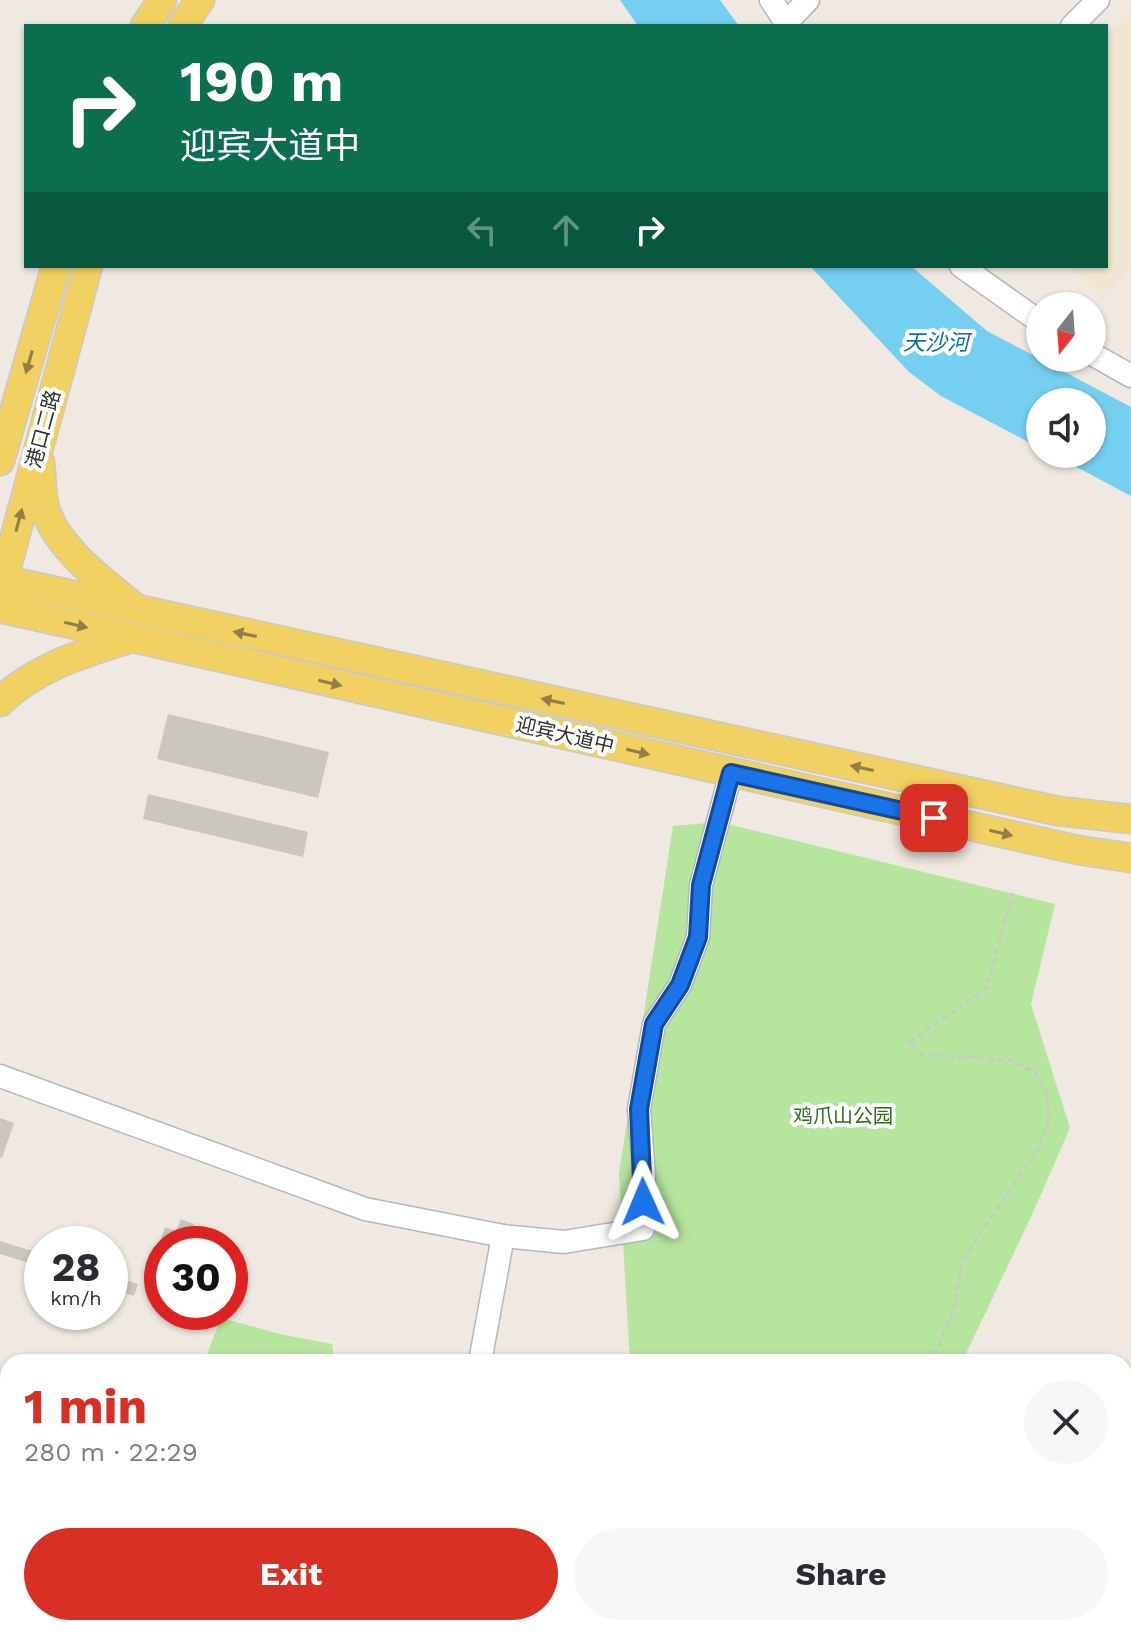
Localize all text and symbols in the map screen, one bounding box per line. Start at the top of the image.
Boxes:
text: 190 m [180,49,343,115]
icon: right [48,56,152,160]
text: 迎宾大道中 [180,125,360,167]
icon: left [460,208,504,252]
icon: ahead [544,208,588,252]
icon: right [628,208,672,252]
north arrow [1026,292,1106,372]
map controls [1026,292,1106,468]
water label: 天沙河 [903,330,973,355]
one-way arrow [22,351,35,375]
street label: 港口二路 [21,387,65,471]
button: sound [1026,388,1106,468]
one-way arrow [13,508,25,533]
one-way arrow [64,619,89,632]
one-way arrow [232,627,257,640]
one-way arrow [317,677,342,690]
one-way arrow [541,694,566,707]
street label: 迎宾大道中 [514,712,616,758]
one-way arrow [626,746,651,759]
one-way arrow [849,761,874,774]
pin [900,784,968,852]
icon: arrive [912,796,956,840]
one-way arrow [989,827,1014,840]
park label: 鸡爪山公园 [793,1104,893,1128]
position arrow [601,1160,685,1244]
speed limit sign: 30 [144,1226,248,1330]
text: 28 [52,1244,100,1291]
text: km/h [50,1286,102,1310]
text: 1 min [24,1378,147,1435]
button: close [1024,1380,1108,1464]
text: 280 m · 22:29 [24,1437,198,1467]
button: Exit [24,1528,558,1620]
button: Share [574,1528,1108,1620]

